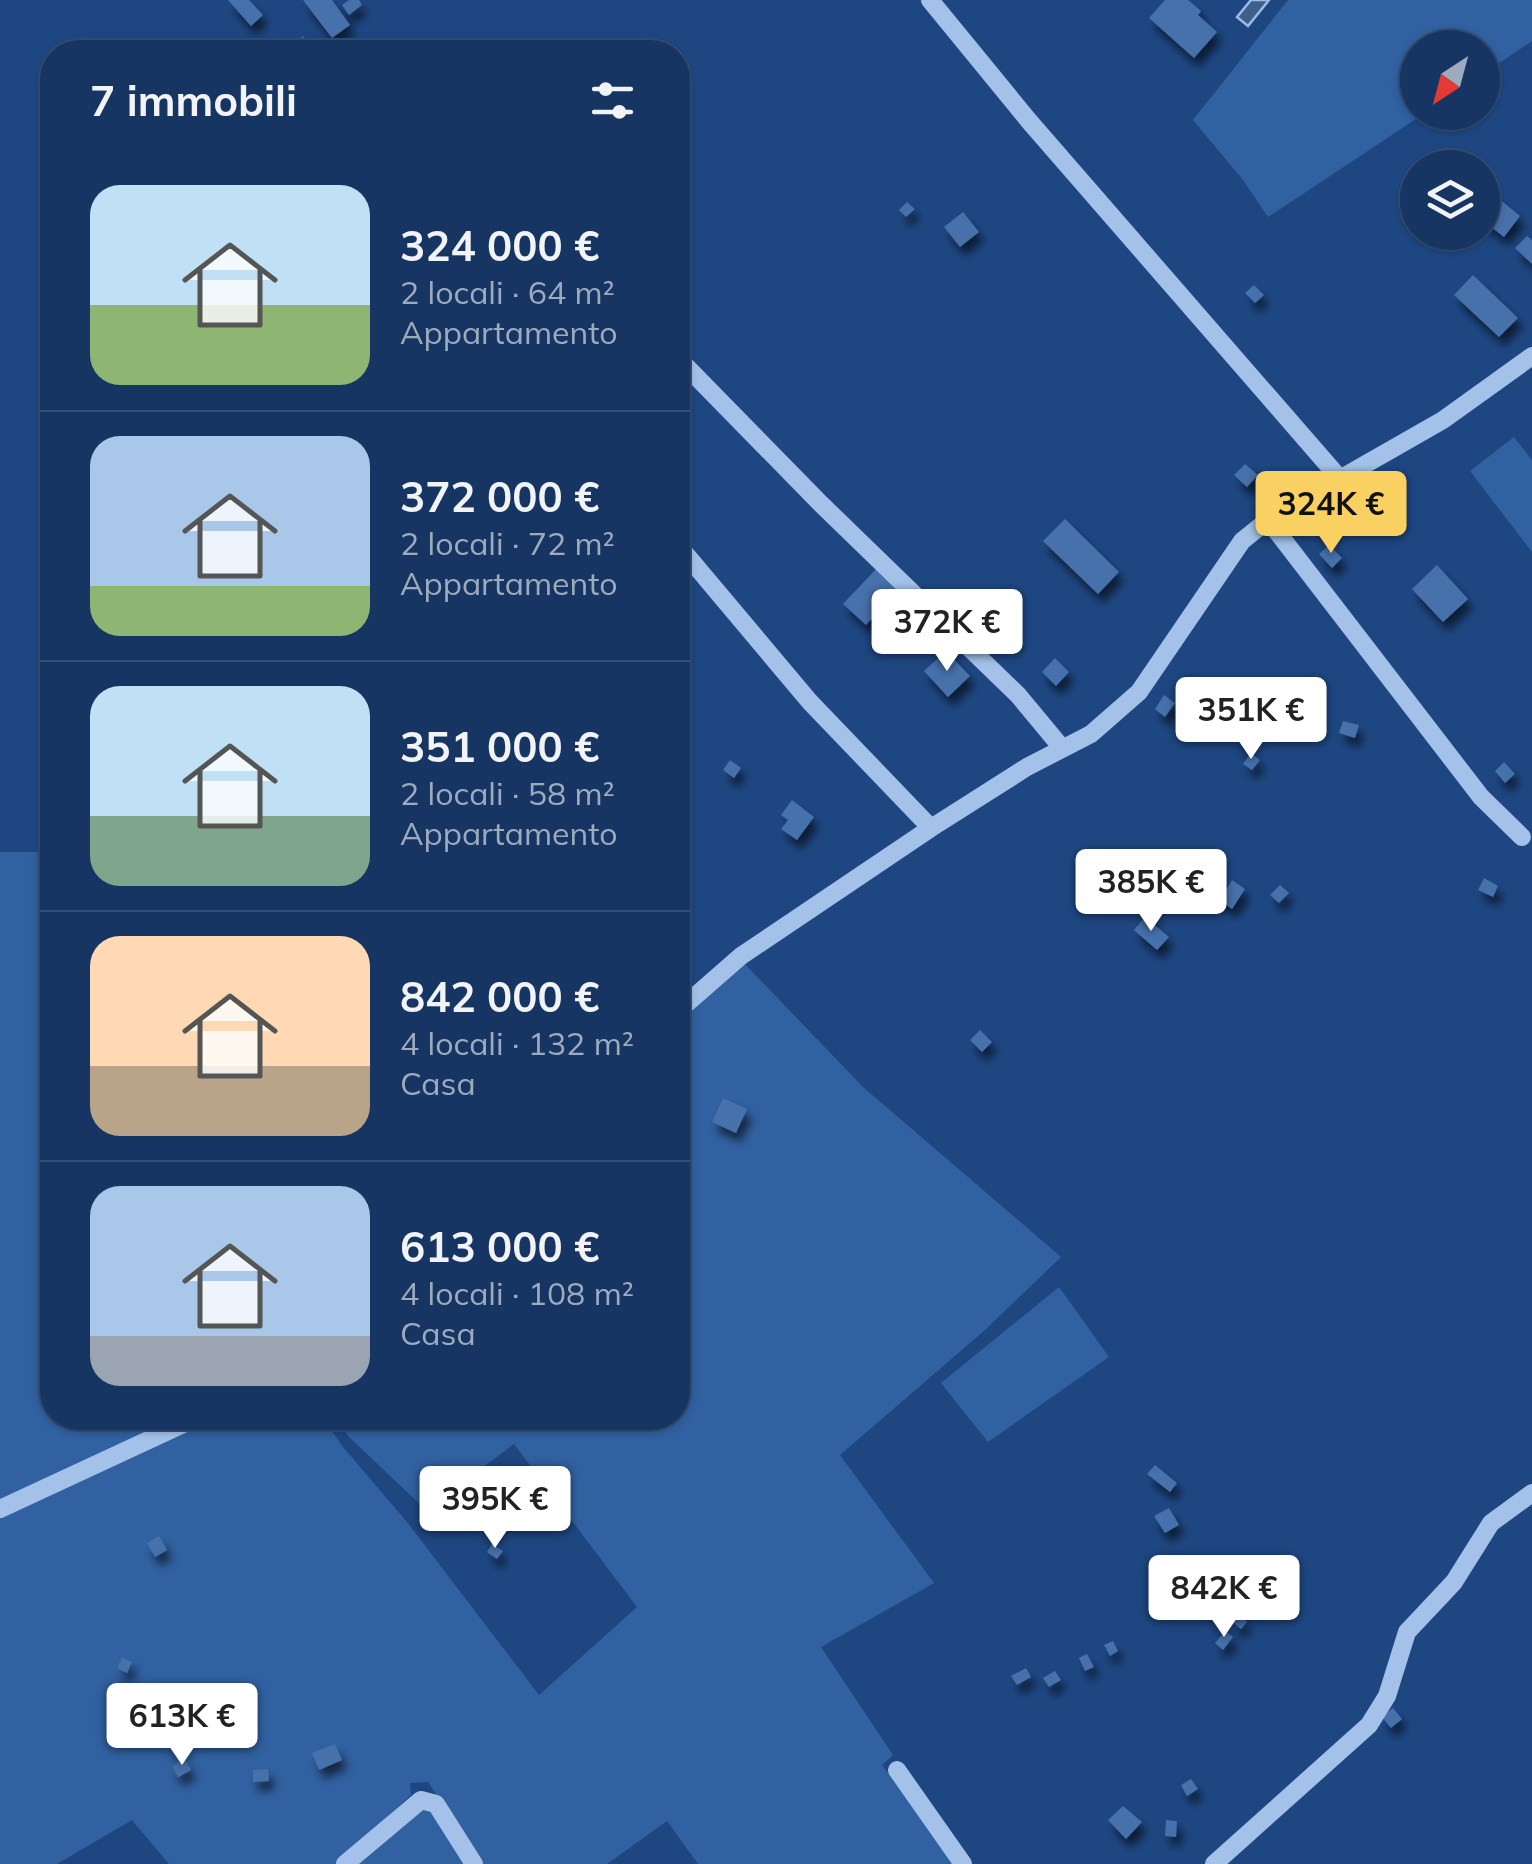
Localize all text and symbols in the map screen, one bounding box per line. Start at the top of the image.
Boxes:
north arrow [1400,30,1500,130]
map controls [1400,30,1500,250]
icon: filters [585,73,640,128]
text: 7 immobili [90,74,297,127]
button: layers [1400,150,1500,250]
text: 324 000 € [400,219,599,272]
icon: home [170,225,290,345]
text: 2 locali · 64 m² [400,272,615,312]
text: Appartamento [400,312,618,352]
text: 372 000 € [400,470,599,523]
pin: 324K € [1250,471,1412,556]
icon: home [170,476,290,596]
text: 324K € [1278,483,1384,523]
text: 2 locali · 72 m² [400,523,615,563]
text: Appartamento [400,563,618,603]
pin: 372K € [866,589,1028,674]
text: 372K € [894,601,1000,641]
pin: 351K € [1170,677,1332,762]
text: 351K € [1198,689,1304,729]
text: 351 000 € [400,720,599,773]
icon: home [170,726,290,846]
text: 2 locali · 58 m² [400,773,615,813]
text: Appartamento [400,813,618,853]
pin: 385K € [1070,849,1232,934]
text: 385K € [1098,861,1204,901]
text: 842 000 € [400,970,599,1023]
icon: home [170,976,290,1096]
text: 4 locali · 132 m² [400,1023,634,1063]
text: Casa [400,1063,476,1103]
text: 613 000 € [400,1220,599,1273]
icon: home [170,1226,290,1346]
text: 4 locali · 108 m² [400,1273,634,1313]
text: Casa [400,1313,476,1353]
pin: 395K € [414,1466,576,1551]
text: 395K € [442,1478,548,1518]
pin: 842K € [1143,1555,1305,1640]
text: 842K € [1171,1567,1277,1607]
pin: 613K € [101,1683,263,1768]
text: 613K € [129,1695,235,1735]

